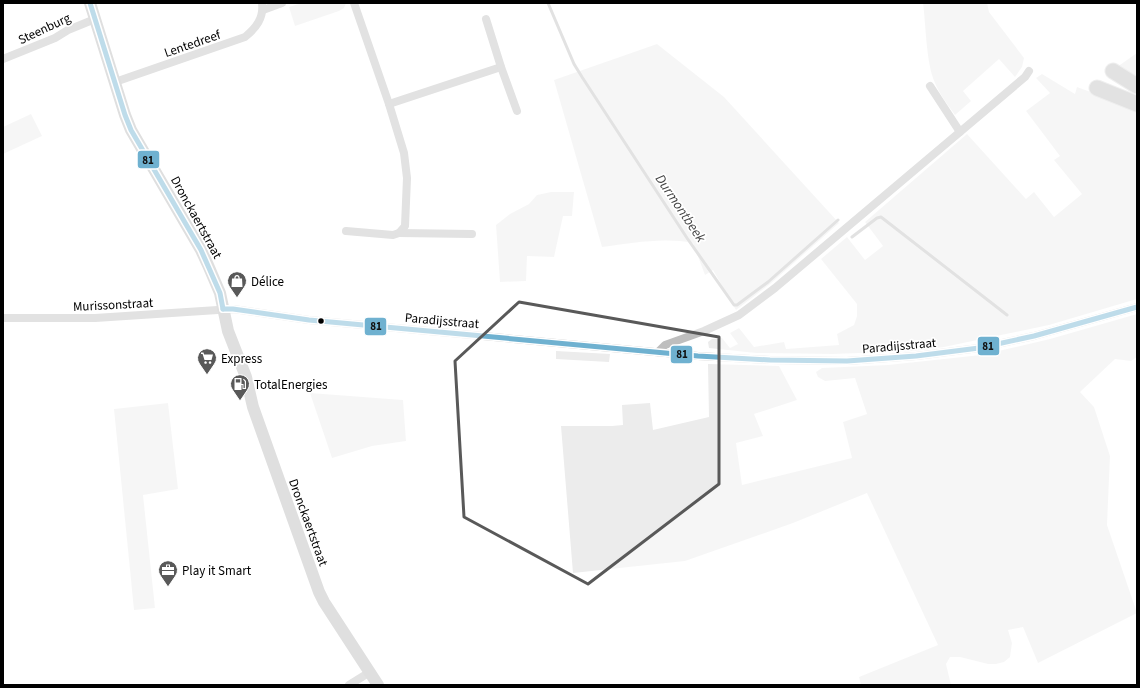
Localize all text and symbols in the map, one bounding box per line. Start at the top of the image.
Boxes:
street label: Steenburg [15,9,74,49]
street label: Lentedreef [162,25,224,62]
line badge: 81 [137,150,160,169]
text: 81 [142,153,154,168]
water label: Durmontbeek [650,171,711,247]
street label: Dronckaertstraat [166,173,227,262]
shop icon: Délice [226,270,248,298]
place label: Délice [251,273,284,291]
street label: Murissonstraat [72,294,154,316]
street label: Paradijsstraat [404,309,480,333]
unlabelled marker [316,316,326,326]
line badge: 81 [364,317,387,336]
text: 81 [370,319,382,334]
street label: Paradijsstraat [861,334,937,358]
line badge: 81 [977,336,1000,356]
text: 81 [982,339,994,354]
line badge: 81 [670,345,693,364]
supermarket icon: Express [196,347,218,375]
text: 81 [676,347,688,362]
place label: Express [221,350,263,368]
fuel station icon: TotalEnergies [229,373,251,401]
place label: TotalEnergies [254,376,328,394]
street label: Dronckaertstraat [284,476,332,569]
office icon: Play it Smart [157,559,179,587]
place label: Play it Smart [182,562,252,580]

